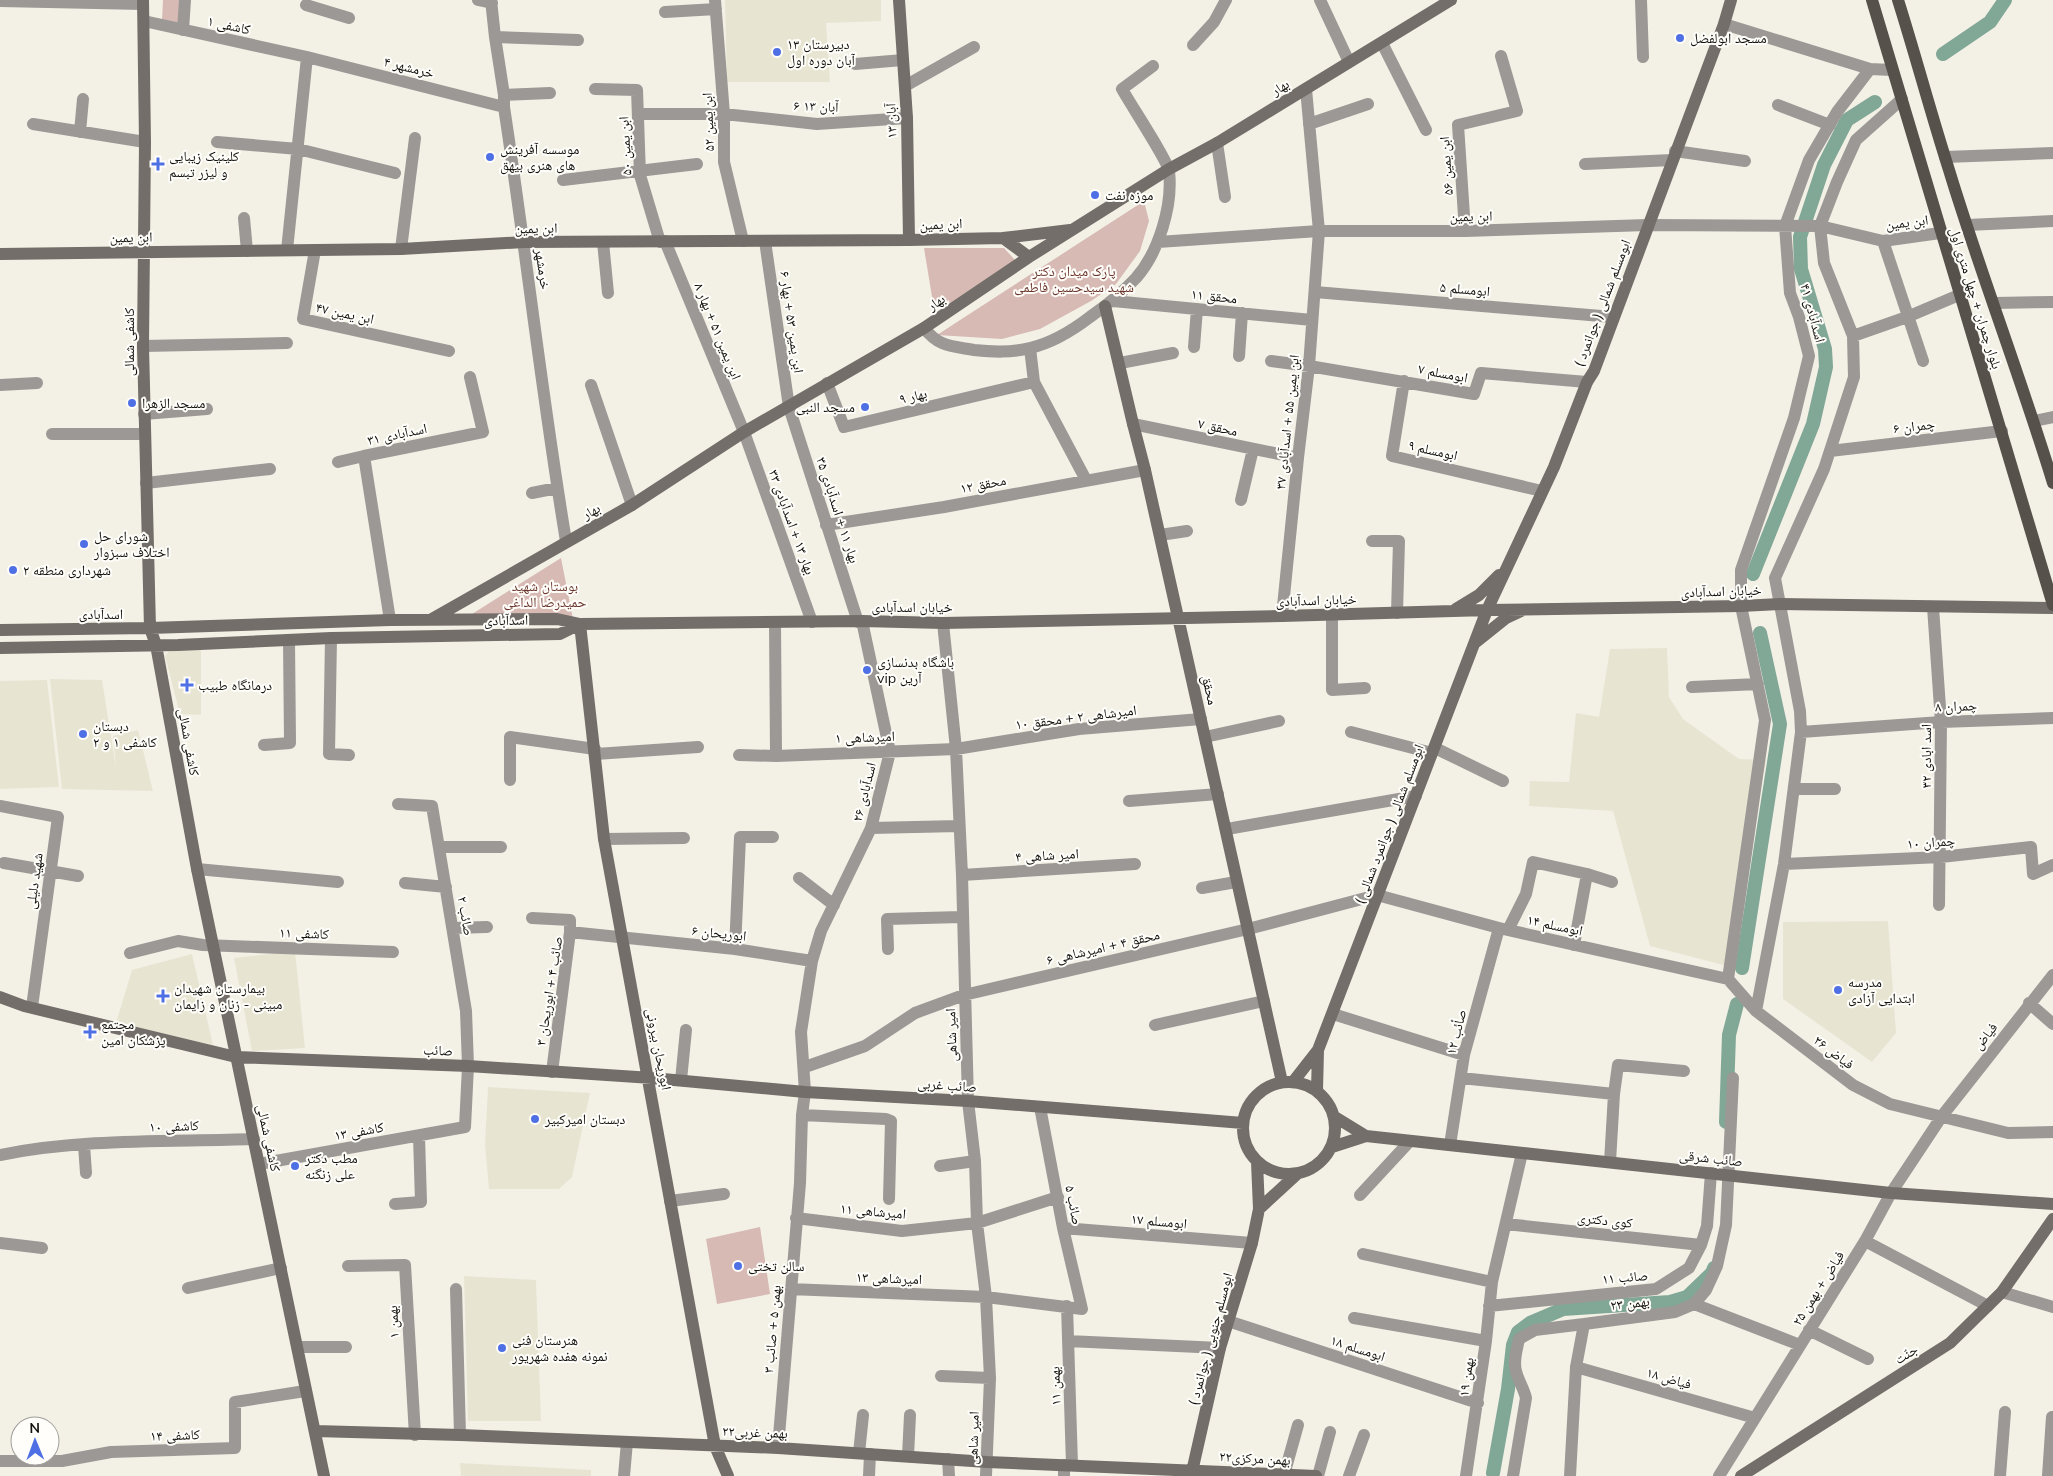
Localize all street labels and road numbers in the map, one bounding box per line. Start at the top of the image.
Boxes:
street label: کاشفی ۱ [206,12,252,38]
street label: خرمشهر ۴ [382,52,436,82]
street label: بهار [1267,75,1293,100]
street label: ابن یمین ۵۲ [698,92,718,152]
street label: ۶ آبان ۱۳ [793,96,839,116]
street label: ۱۳ آبان [881,103,901,139]
street label: ابن یمین ۵۰ [614,116,636,176]
street label: ابن یمین ۵۶ [1435,136,1457,196]
street label: ابن یمین [1449,207,1493,225]
street label: ابن یمین [1885,210,1929,234]
street label: ابن یمین [919,214,963,234]
street label: ابن یمین [514,219,558,237]
street label: بلوار چمران + چهل متری اول [1946,225,2006,371]
street label: ابن یمین [109,228,153,246]
street label: ابومسلم شمالی ( جوانمرد ) [1569,237,1635,369]
street label: خرمشهر [531,246,555,291]
street label: ابن یمین ۵۳ + بهار ۶ [776,270,808,374]
street label: ابومسلم ۵ [1439,278,1491,301]
street label: ابن یمین ۵۱ + بهار ۸ [690,280,746,382]
street label: اسدآبادی ۴۱ [1796,281,1830,345]
street label: محقق ۱۱ [1190,285,1238,308]
street label: بهار [923,289,949,315]
street label: ابن یمین ۴۷ [314,298,376,328]
street label: کاشفی شمالی [120,308,138,376]
street label: ابن یمین ۵۵ + اسدآبادی ۳۷ [1271,354,1303,490]
street label: ابومسلم ۷ [1416,359,1469,388]
street label: بهار ۹ [897,384,929,408]
street label: محقق ۷ [1196,414,1239,441]
street label: چمران ۶ [1892,415,1936,437]
street label: اسدآبادی ۳۱ [365,419,429,449]
street label: ابومسلم ۹ [1406,436,1459,465]
street label: بهار ۱۱ + اسدآبادی ۳۵ [812,455,864,566]
street label: بهار ۱۳ + اسدآبادی ۳۳ [765,467,819,577]
street label: محقق ۱۲ [959,471,1008,498]
street label: بهار [578,499,603,524]
street label: خیابان اسدآبادی [1680,581,1762,601]
street label: خیابان اسدآبادی [1275,590,1357,610]
street label: خیابان اسدآبادی [871,598,953,616]
street label: اسدآبادی [79,605,123,623]
street label: اسدآبادی [484,611,528,629]
street label: محقق [1197,673,1222,707]
street label: چمران ۸ [1935,696,1977,716]
street label: امیرشاهی ۲ + محقق ۱۰ [1014,701,1138,734]
street label: کاشفی شمالی [174,707,204,777]
street label: اسد ابادی ۳۲ [1917,724,1935,788]
street label: امیرشاهی ۱ [835,727,895,747]
street label: ابومسلم شمالی ( جوانمرد شمالی ) [1350,742,1429,907]
street label: اسدآبادی ۲۶ [848,760,880,824]
street label: چمران ۱۰ [1906,831,1956,853]
street label: امیر شاهی ۴ [1015,844,1079,866]
street label: شهید دلیلی [21,852,47,910]
street label: صائب ۲ [454,895,478,937]
street label: ابومسلم ۱۴ [1525,910,1584,941]
street label: ابوریحان ۶ [691,921,747,945]
street label: کاشفی ۱۱ [279,923,329,943]
street label: محقق ۴ + امیرشاهی ۶ [1045,925,1162,970]
street label: صائب ۴ + ابوریحان ۳ [531,935,567,1047]
street label: ابوریحان بیرونی [642,1006,676,1092]
street label: صأئب ۱۲ [1442,1007,1470,1057]
street label: امیر شاهی [941,1008,961,1062]
street label: فیاض [1969,1019,2001,1053]
street label: فیاض ۲۶ [1810,1031,1858,1073]
street label: صائب [423,1040,453,1060]
street label: صائب غربی [917,1074,977,1096]
street label: کاشفی شمالی [253,1103,285,1173]
street label: کاشفی ۱۰ [149,1116,199,1136]
street label: کاشفی ۱۳ [333,1118,385,1144]
street label: صائب شرقی [1678,1146,1744,1170]
street label: صائب ۵ [1061,1184,1087,1226]
street label: امیرشاهی ۱۱ [839,1199,907,1223]
street label: کوی دکتری [1576,1208,1634,1232]
street label: ابومسلم ۱۷ [1130,1210,1188,1233]
street label: فیاض + بهمن ۲۵ [1788,1247,1848,1329]
street label: صائب ۱۱ [1601,1266,1649,1288]
street label: امیرشاهی ۱۳ [856,1268,922,1288]
street label: ابومسلم جنوبی ( جوانمرد ) [1184,1271,1237,1408]
street label: بهمن ۵ + صائب ۳ [759,1284,785,1374]
street label: بهمن ۲۳ [1609,1292,1651,1314]
street label: بهمن ۱ [383,1305,403,1339]
street label: ابومسلم ۱۸ [1328,1331,1388,1366]
street label: جنّت [1891,1340,1921,1368]
street label: بهمن ۱۹ [1454,1356,1478,1398]
street label: فیاض ۱۸ [1644,1363,1694,1393]
street label: بهمن ۱۱ [1045,1366,1065,1406]
street label: امیر شاهی [963,1411,983,1465]
street label: ۲۲بهمن غربی [722,1422,788,1442]
street label: کاشفی ۱۴ [150,1425,200,1445]
street label: ۲۲بهمن مرکزی [1219,1447,1291,1469]

